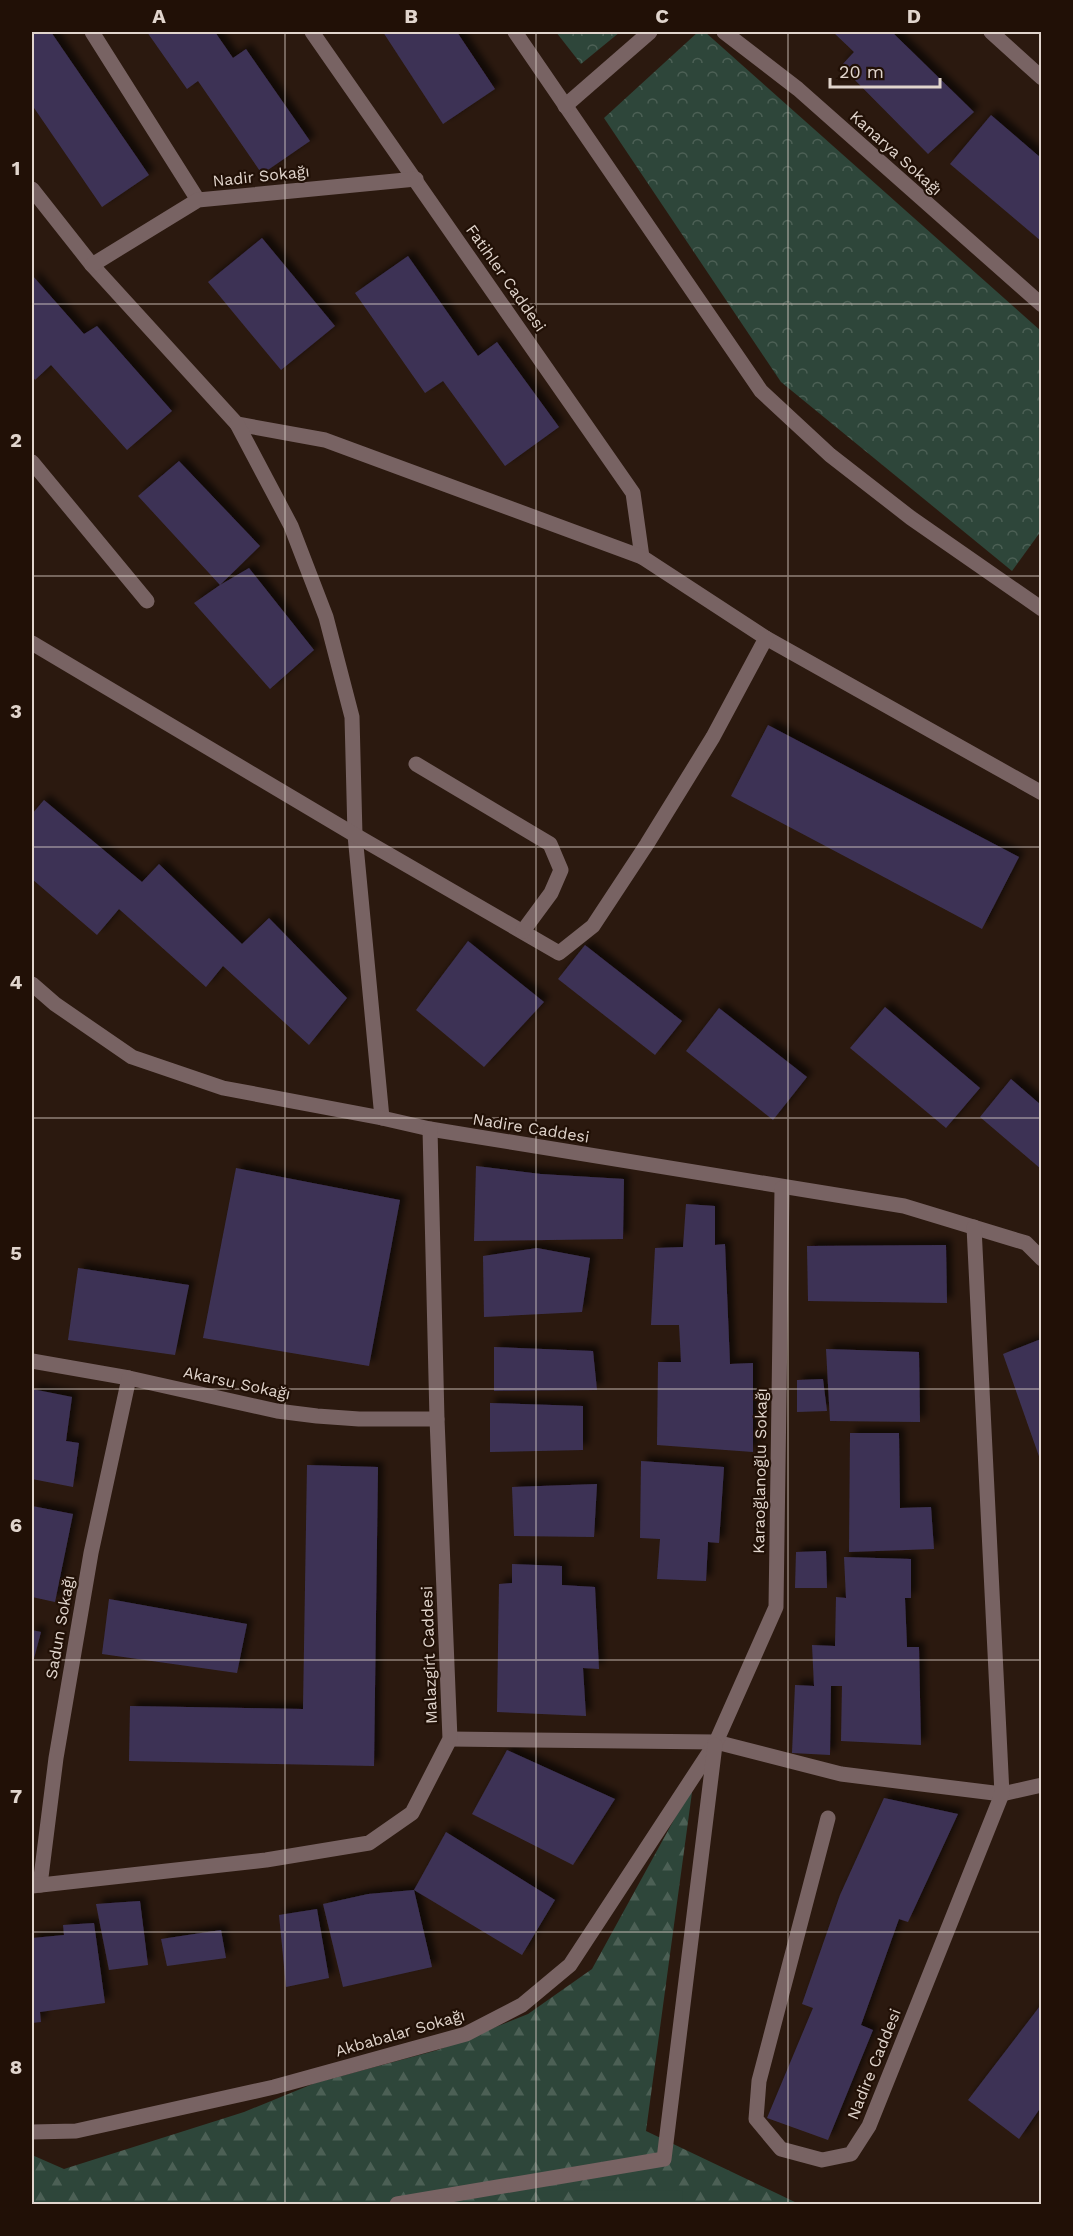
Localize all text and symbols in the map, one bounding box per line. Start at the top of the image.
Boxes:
text: A [152,4,166,28]
text: B [404,4,418,28]
text: C [655,4,669,28]
text: D [907,4,921,28]
scale bar [830,51,940,89]
text: 20 m [839,61,884,82]
street label: Kanarya Sokağı [846,107,946,199]
text: 1 [12,156,20,180]
street label: Nadir Sokağı [212,161,310,191]
street label: Fatihler Caddesi [462,221,550,335]
text: 2 [10,428,22,452]
text: 3 [10,699,22,723]
text: 4 [10,970,23,994]
street label: Nadire Caddesi [471,1109,591,1147]
text: 5 [10,1241,22,1265]
street label: Akarsu Sokağı [182,1362,292,1404]
street label: Karaoğlanoğlu Sokağı [749,1388,771,1554]
text: 6 [10,1513,22,1537]
street label: Sadun Sokağı [42,1574,78,1680]
street label: Malazgirt Caddesi [417,1586,441,1724]
text: 7 [10,1784,22,1808]
street label: Akbabalar Sokağı [333,2005,467,2061]
street label: Nadire Caddesi [843,2006,905,2122]
text: 8 [10,2055,22,2079]

